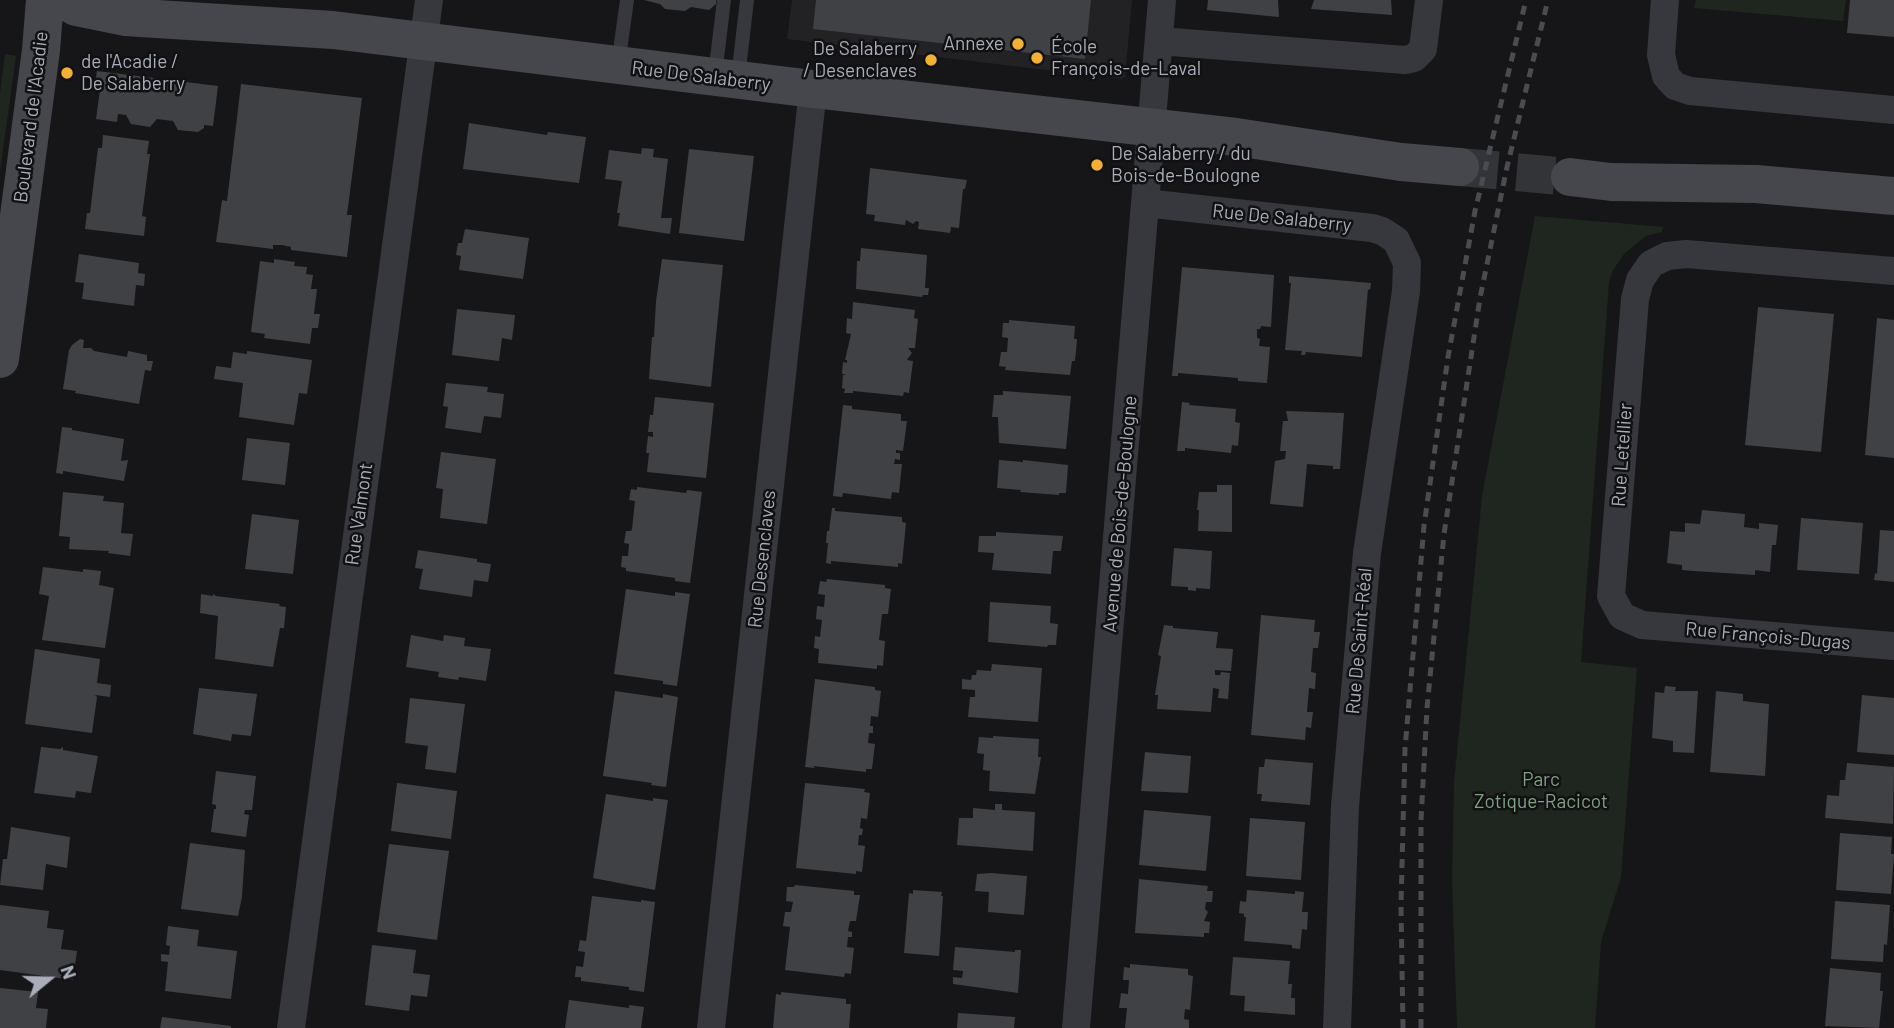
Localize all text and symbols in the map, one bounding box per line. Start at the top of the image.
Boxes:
street label: Boulevard de l'Acadie [9,30,53,204]
place label: Annexe [943,33,1004,55]
marker: Annexe [1010,36,1026,52]
place label: École François-de-Laval [1051,36,1201,80]
place label: De Salaberry / Desenclaves [803,38,917,82]
marker: École François-de-Laval [1029,50,1045,66]
place label: de l'Acadie / De Salaberry [81,51,185,95]
marker: De Salaberry / Desenclaves [923,52,939,68]
street label: Rue De Salaberry [630,56,772,96]
marker: de l'Acadie / De Salaberry [59,65,75,81]
place label: De Salaberry / du Bois-de-Boulogne [1111,143,1260,187]
marker: De Salaberry / du Bois-de-Boulogne [1089,157,1105,173]
street label: Rue De Salaberry [1211,199,1353,237]
street label: Avenue de Bois-de-Boulogne [1098,395,1142,633]
street label: Rue Letellier [1607,402,1637,508]
street label: Rue Valmont [341,461,377,567]
street label: Rue Desenclaves [743,489,781,629]
street label: Rue De Saint-Réal [1341,567,1377,715]
street label: Rue François-Dugas [1685,617,1851,655]
park label: Parc Zotique-Racicot [1474,769,1608,813]
north arrow [14,944,84,1014]
text: N [56,962,82,982]

